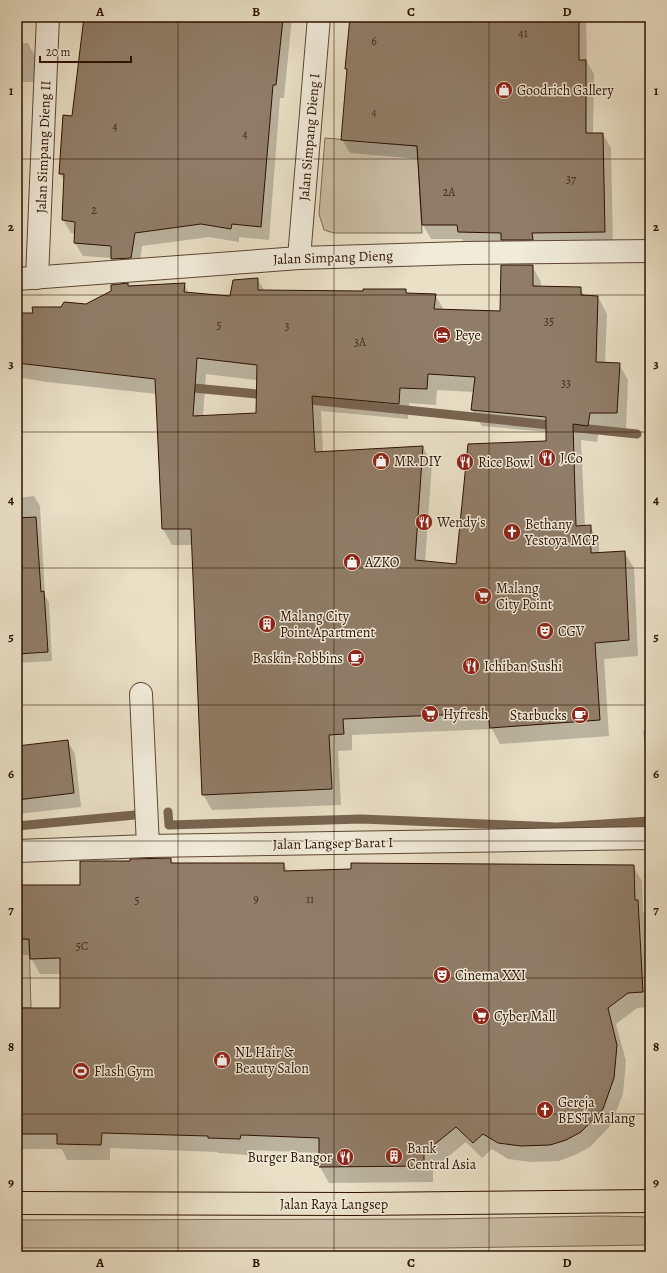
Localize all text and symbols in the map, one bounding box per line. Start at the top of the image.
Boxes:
text: A [95,3,105,20]
text: B [252,3,260,20]
text: C [407,3,415,20]
text: D [562,3,572,20]
house number: 41 [518,25,528,41]
house number: 6 [371,33,377,49]
scale bar [40,38,131,64]
text: 20 m [46,44,70,60]
street label: Jalan Simpang Dieng I [294,73,325,202]
street label: Jalan Simpang Dieng II [32,80,55,214]
shop icon: Goodrich Gallery [494,80,514,100]
place label: Goodrich Gallery [517,81,614,100]
text: 1 [9,82,14,99]
text: 1 [654,82,659,99]
house number: 4 [371,104,377,120]
house number: 4 [112,118,118,134]
house number: 4 [242,126,248,142]
house number: 37 [566,171,577,187]
house number: 2A [443,184,456,200]
house number: 2 [91,202,97,218]
text: 2 [8,218,15,235]
text: 2 [653,218,660,235]
street label: Jalan Simpang Dieng [273,246,393,269]
house number: 35 [544,313,554,329]
house number: 5 [216,317,222,333]
house number: 3 [285,318,290,334]
hotel icon: Peye [432,325,452,345]
place label: Peye [455,326,481,345]
house number: 3A [354,334,367,350]
text: 3 [8,355,14,372]
text: 3 [653,355,659,372]
house number: 33 [561,375,571,391]
restaurant icon: J.Co [537,448,557,468]
place label: J.Co [560,449,583,468]
shop icon: MR.DIY [371,451,391,471]
place label: MR.DIY [394,452,442,471]
restaurant icon: Rice Bowl [455,452,475,472]
place label: Rice Bowl [478,453,534,472]
text: 4 [8,491,14,508]
text: 4 [653,491,659,508]
restaurant icon: Wendy's [414,512,434,532]
place label: Wendy's [436,513,486,532]
place label: Bethany Yestoya MCP [524,515,599,550]
church icon: Bethany Yestoya MCP [502,522,522,542]
shop icon: AZKO [342,552,362,572]
place label: AZKO [364,553,400,572]
place label: Malang City Point [496,579,553,614]
supermarket icon: Malang City Point [473,586,493,606]
place label: Malang City Point Apartment [280,607,375,642]
building icon: Malang City Point Apartment [257,614,277,634]
theatre icon: CGV [535,621,555,641]
place label: CGV [558,622,585,641]
text: 5 [8,628,14,645]
text: 5 [653,628,659,645]
cafe icon: Baskin-Robbins [346,648,366,668]
place label: Baskin-Robbins [252,649,343,668]
restaurant icon: Ichiban Sushi [461,656,481,676]
place label: Ichiban Sushi [484,657,562,676]
supermarket icon: Hyfresh [420,704,440,724]
place label: Hyfresh [443,705,489,724]
cafe icon: Starbucks [570,705,590,725]
place label: Starbucks [510,706,567,725]
text: 6 [8,765,14,782]
text: 6 [653,765,659,782]
street label: Jalan Langsep Barat I [273,833,393,854]
house number: 9 [253,891,259,907]
house number: 11 [306,891,314,907]
house number: 5 [134,892,140,908]
text: 7 [8,901,14,918]
text: 7 [653,901,659,918]
house number: 5C [76,938,88,954]
theatre icon: Cinema XXI [432,965,452,985]
place label: Cinema XXI [455,966,526,985]
supermarket icon: Cyber Mall [471,1006,491,1026]
place label: Cyber Mall [494,1007,556,1026]
text: 8 [8,1038,14,1055]
text: 8 [653,1038,659,1055]
place label: NL Hair & Beauty Salon [235,1043,309,1078]
shop icon: NL Hair & Beauty Salon [212,1050,232,1070]
sports icon: Flash Gym [71,1061,91,1081]
place label: Flash Gym [94,1062,154,1081]
place label: Gereja BEST Malang [558,1093,635,1128]
church icon: Gereja BEST Malang [535,1100,555,1120]
place label: Bank Central Asia [407,1139,477,1174]
building icon: Bank Central Asia [384,1146,404,1166]
restaurant icon: Burger Bangor [335,1147,355,1167]
place label: Burger Bangor [247,1148,333,1167]
text: 9 [8,1174,14,1191]
text: 9 [653,1174,659,1191]
street label: Jalan Raya Langsep [280,1195,388,1214]
text: A [95,1254,105,1271]
text: B [252,1254,260,1271]
text: C [407,1254,415,1271]
text: D [562,1254,572,1271]

